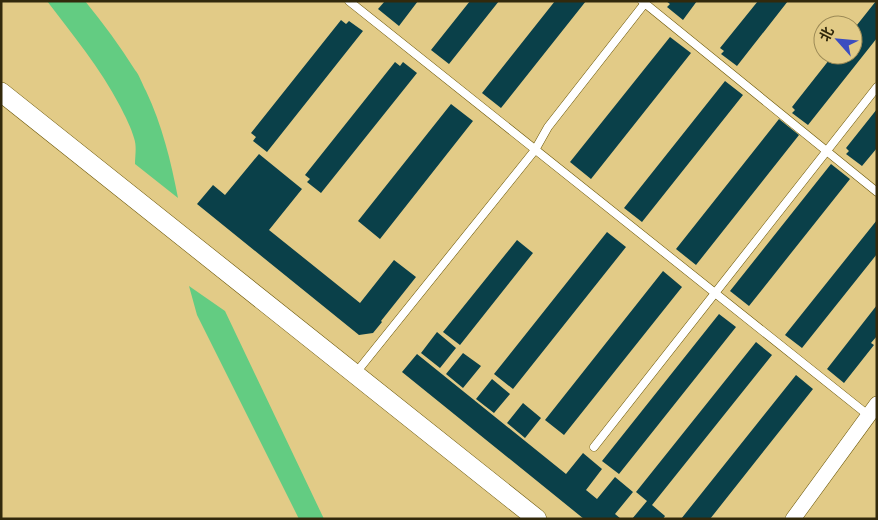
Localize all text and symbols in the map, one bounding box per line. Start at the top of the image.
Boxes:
north arrow [813,15,863,65]
text: 北 [815,24,838,44]

